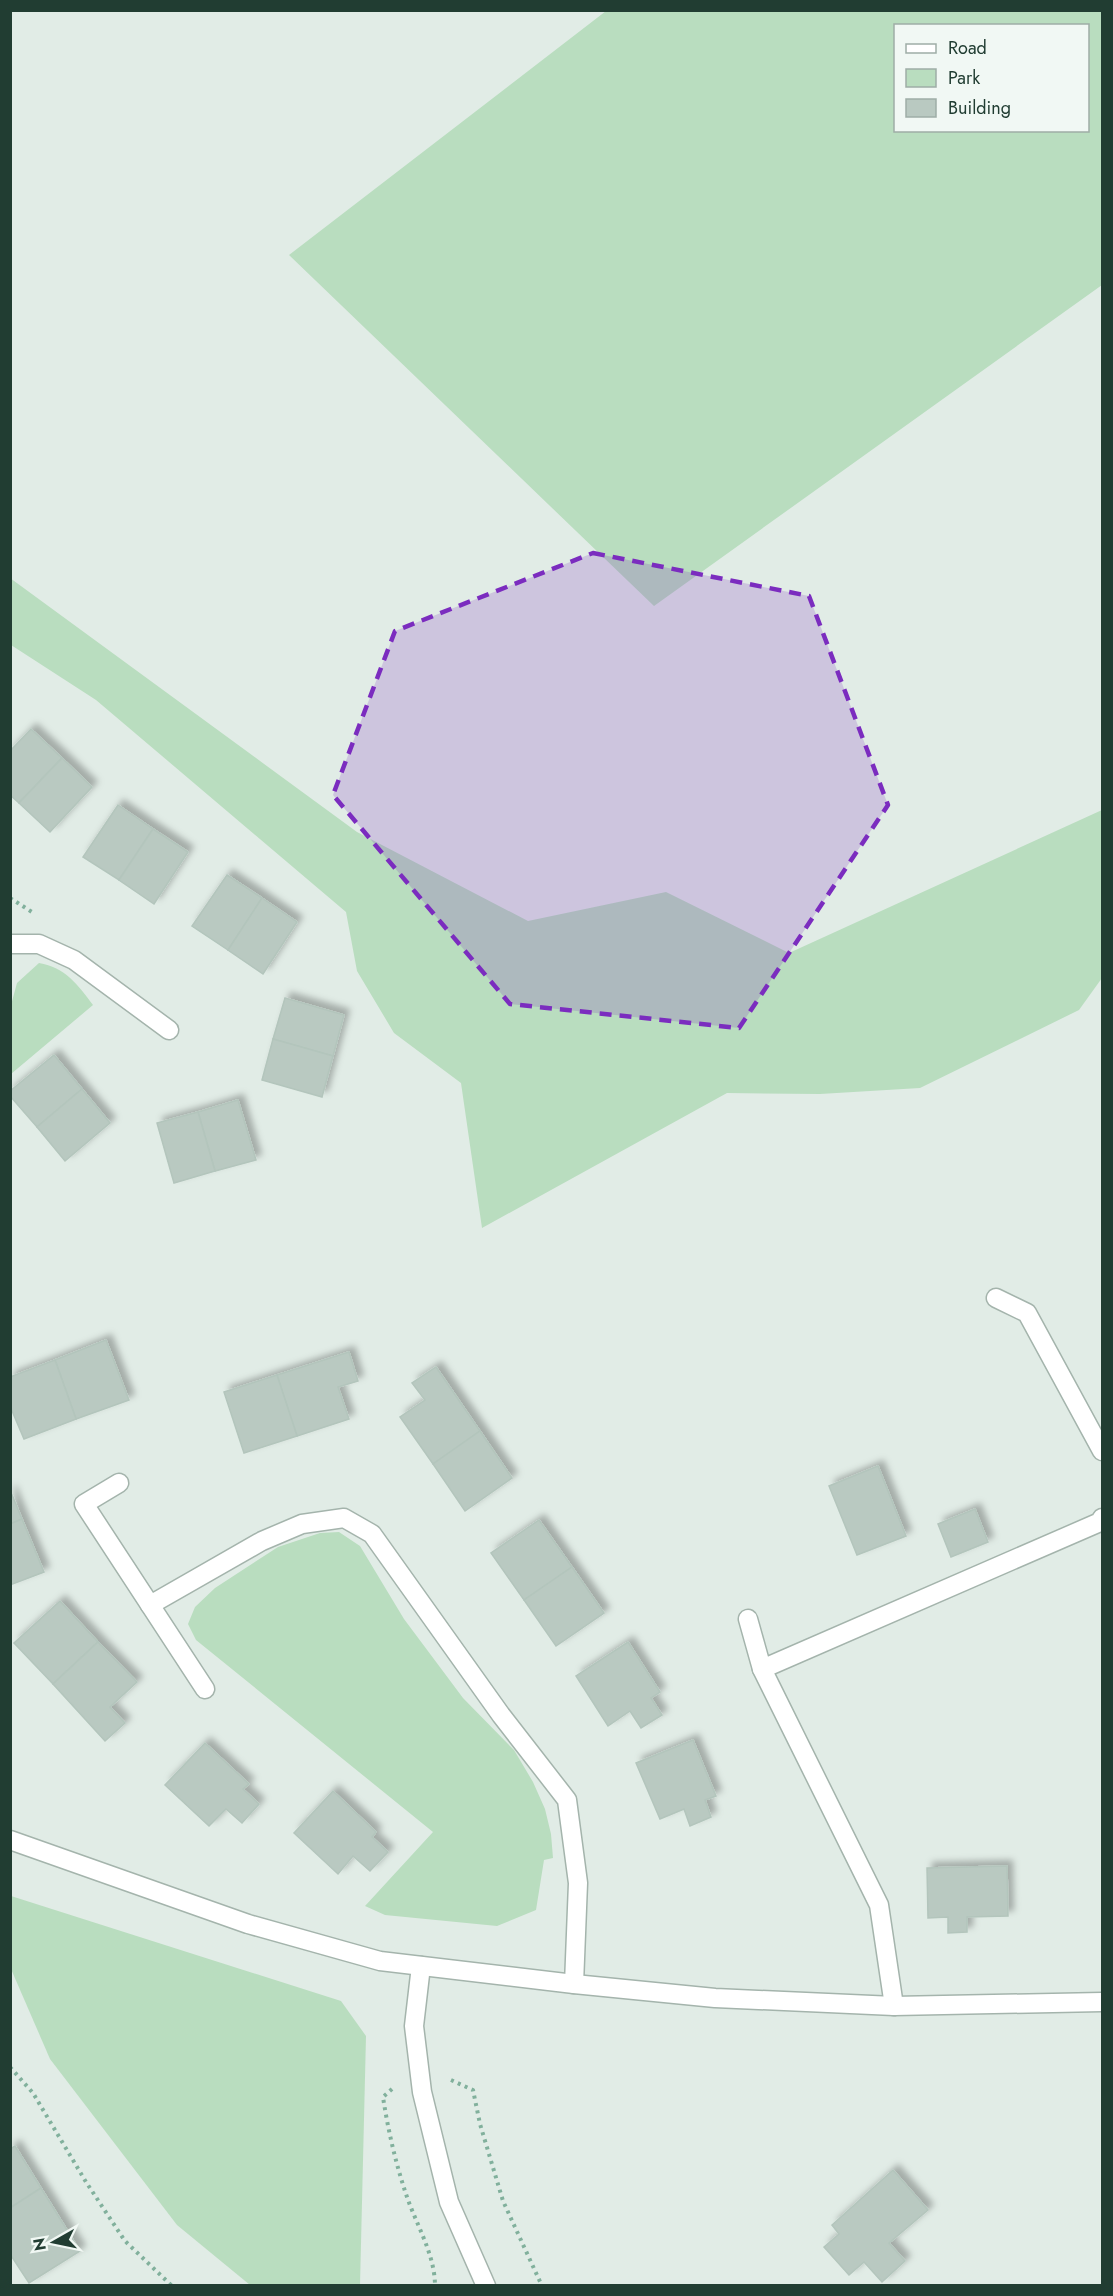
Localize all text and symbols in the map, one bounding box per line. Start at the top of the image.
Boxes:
legend [894,24,1089,132]
text: Road [948,35,987,61]
text: Park [948,65,980,91]
text: Building [948,95,1011,121]
north arrow [24,2212,84,2272]
text: N [27,2236,52,2252]

